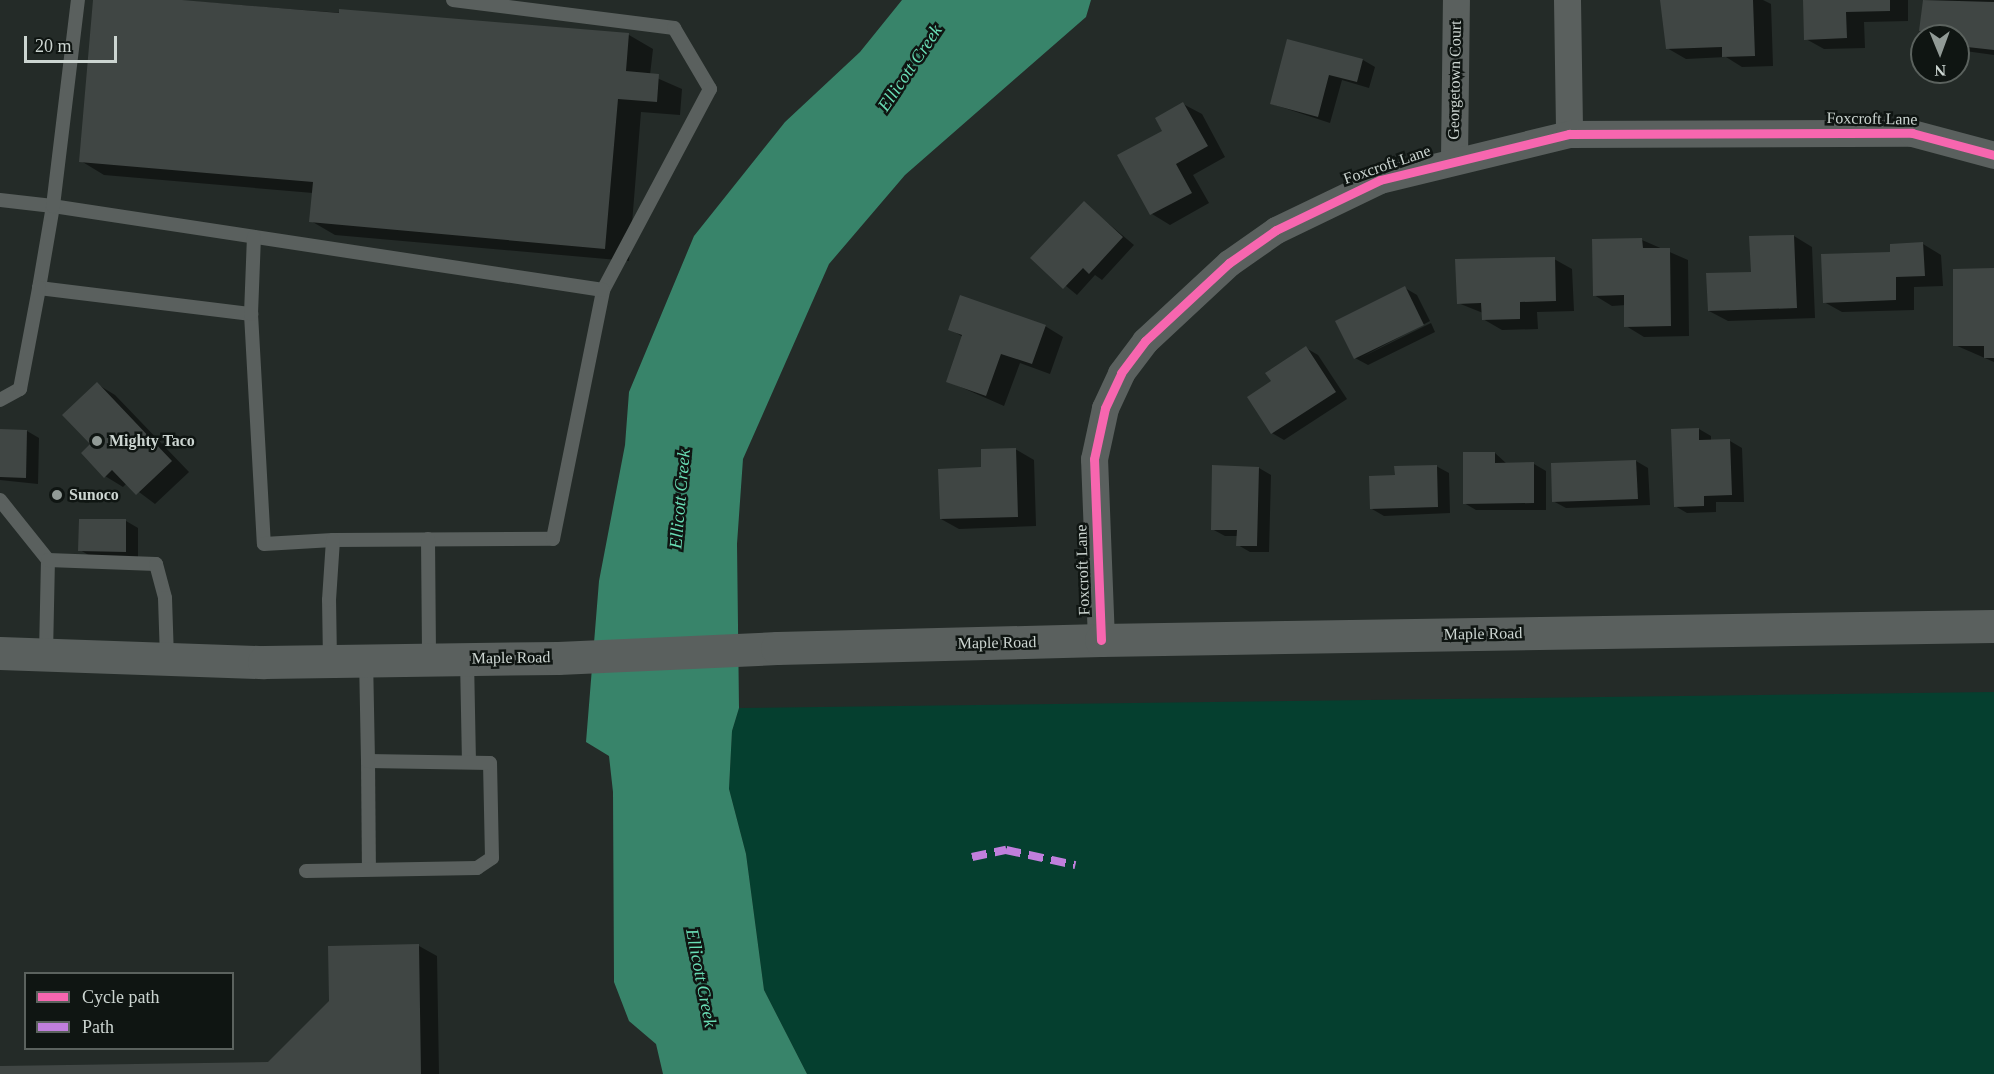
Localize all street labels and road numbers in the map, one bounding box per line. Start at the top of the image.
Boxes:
street label: Georgetown Court [1444,20,1466,140]
street label: Foxcroft Lane [1826,109,1918,129]
street label: Foxcroft Lane [1341,141,1433,189]
street label: Foxcroft Lane [1072,524,1094,616]
street label: Maple Road [1444,624,1522,644]
street label: Maple Road [958,633,1036,653]
street label: Maple Road [472,648,550,668]

